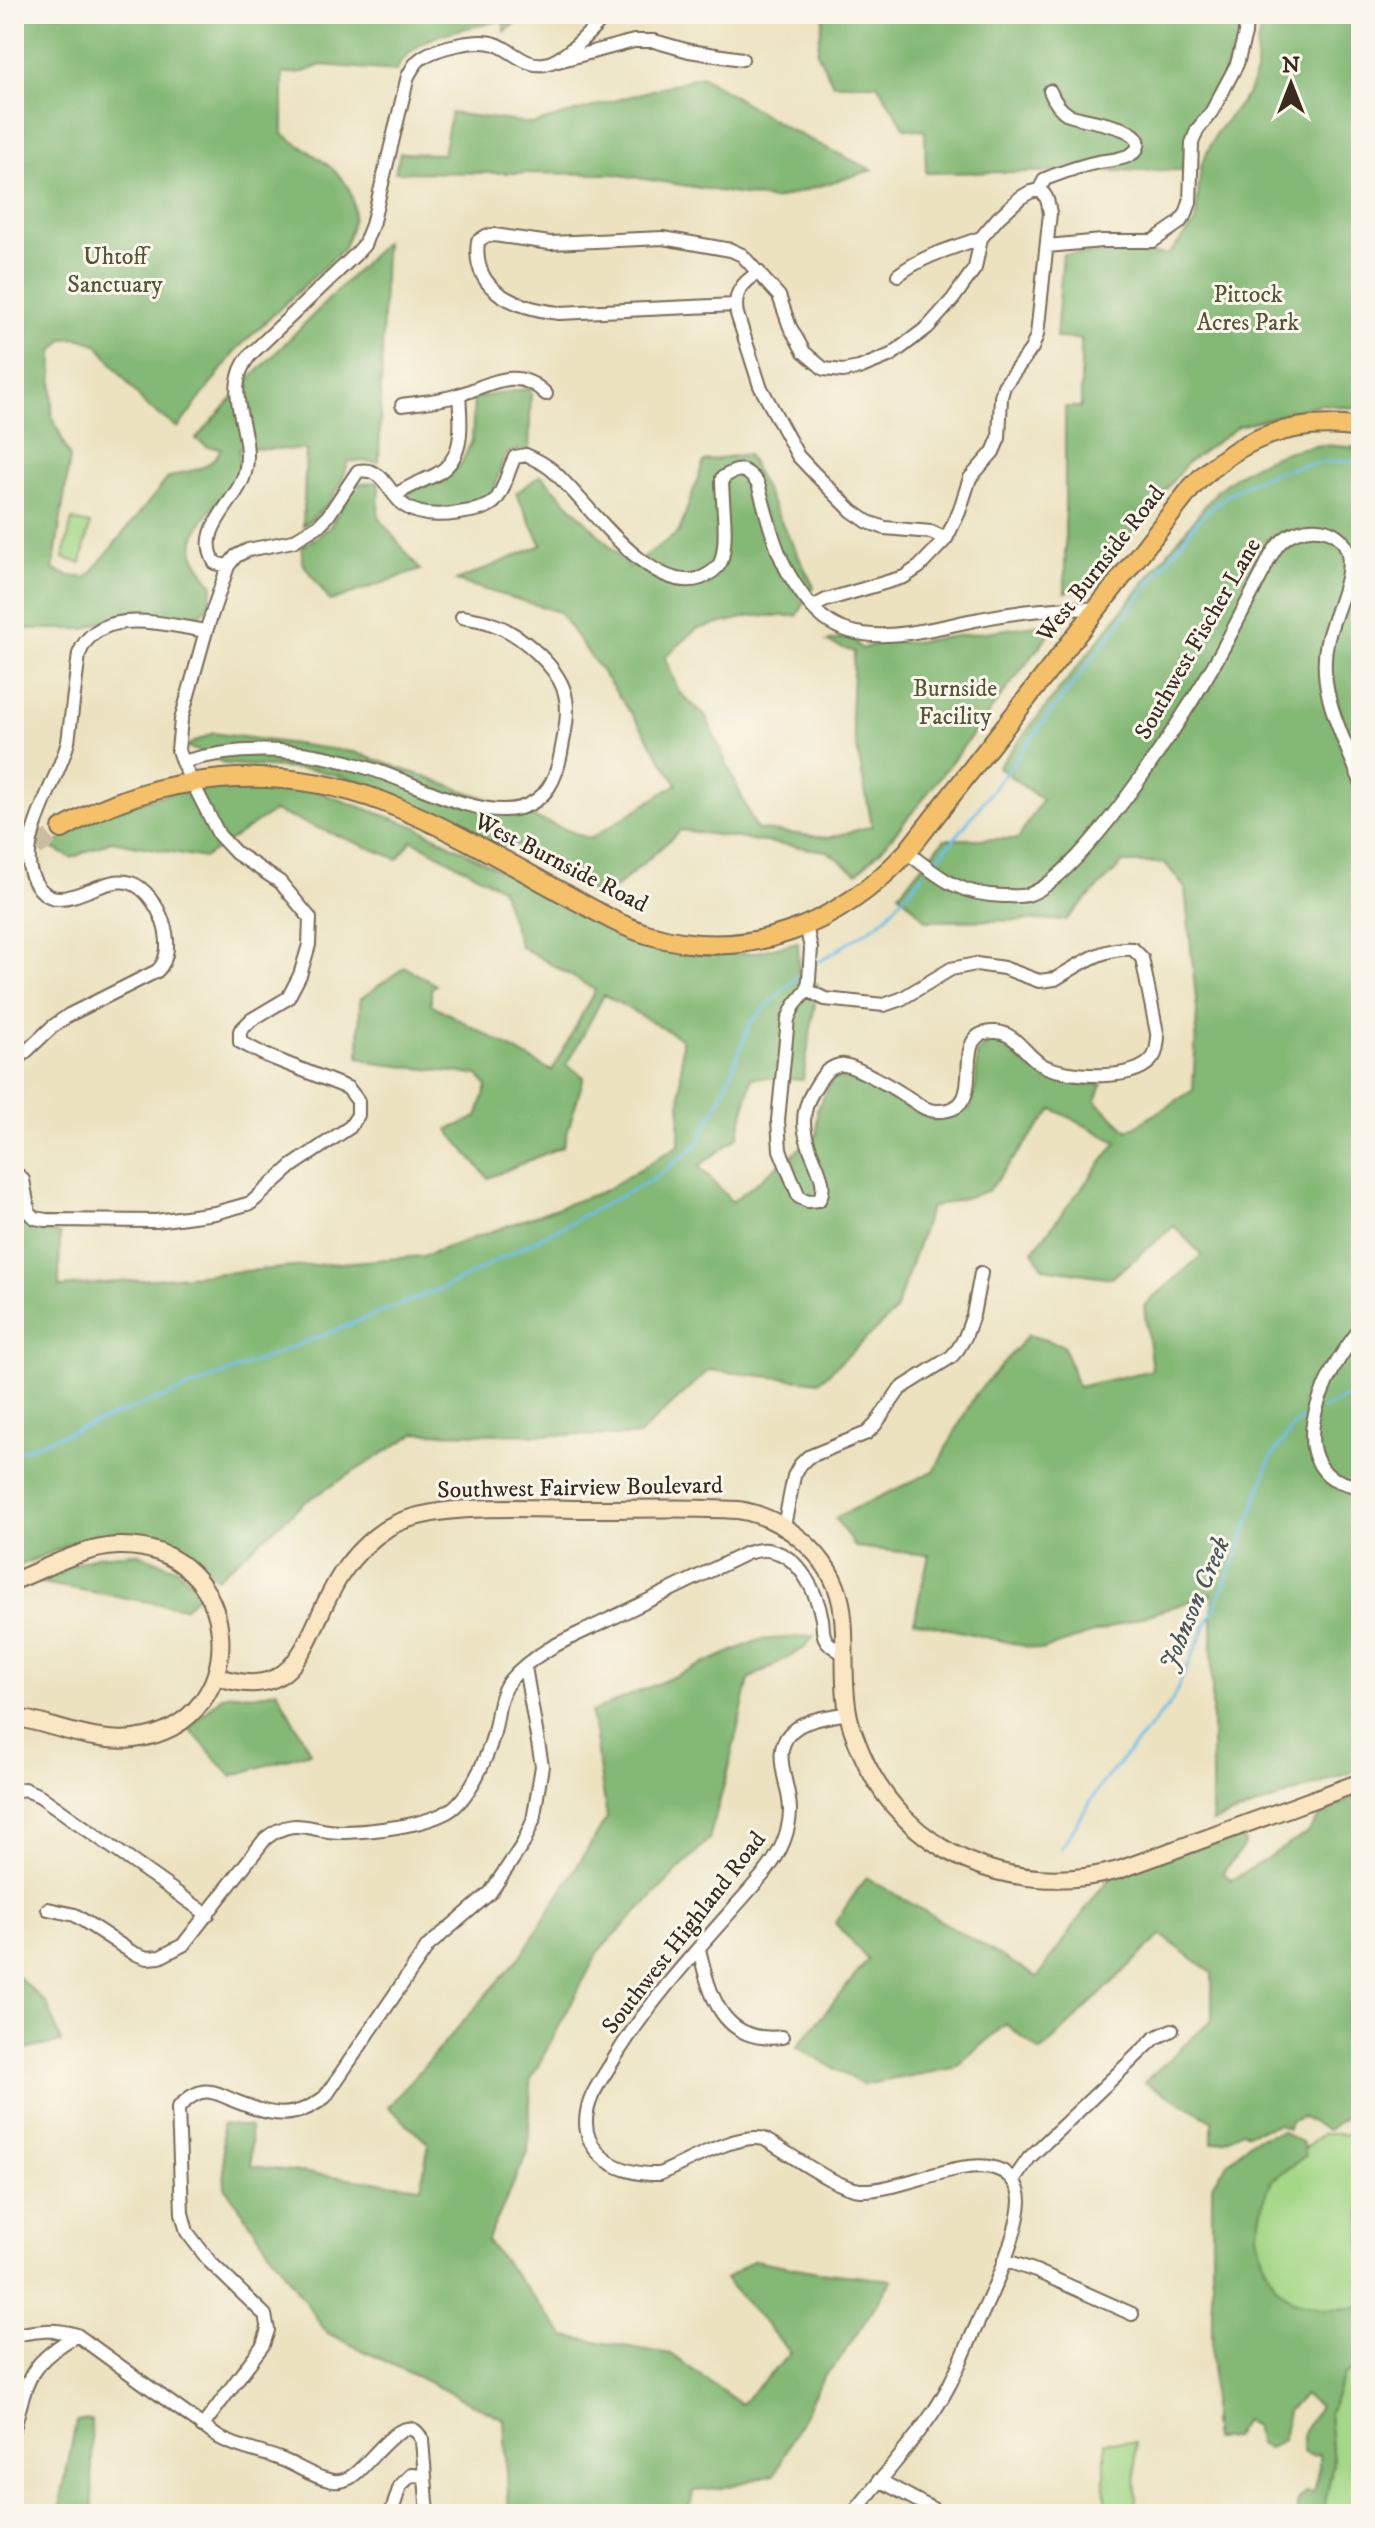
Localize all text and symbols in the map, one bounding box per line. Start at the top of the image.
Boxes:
north arrow [1251,44,1331,124]
text: N [1282,52,1300,79]
park label: Uhtoff Sanctuary [67,242,163,300]
park label: Pittock Acres Park [1197,280,1299,338]
street label: West Burnside Road [1030,480,1172,649]
street label: Southwest Fischer Lane [1128,533,1268,745]
park label: Burnside Facility [913,674,997,732]
street label: West Burnside Road [468,806,653,920]
street label: Southwest Fairview Boulevard [437,1471,723,1505]
water label: Johnson Creek [1152,1532,1238,1676]
street label: Southwest Highland Road [595,1825,773,2040]

